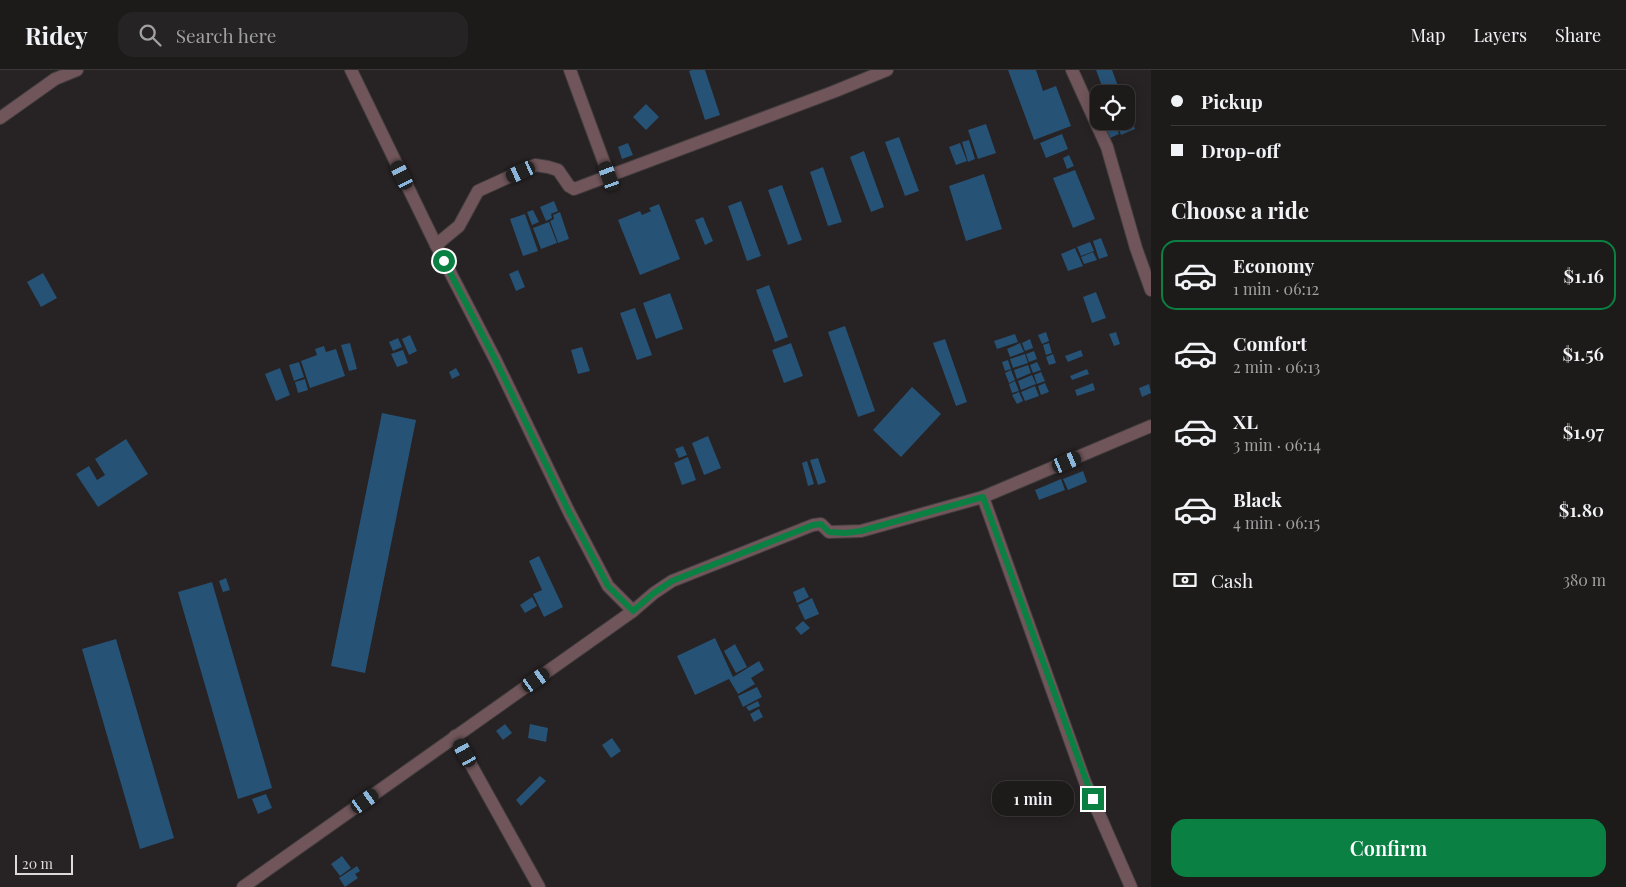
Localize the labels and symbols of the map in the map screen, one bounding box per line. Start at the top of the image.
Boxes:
car [388,158,415,192]
car [504,159,537,185]
car [596,159,621,193]
route start [433,250,455,272]
car [1050,449,1083,475]
car [519,665,552,695]
car [451,736,478,770]
callout: 1 min [993,782,1076,816]
car [348,786,381,816]
route end [1082,788,1104,810]
scale bar [15,852,72,875]

